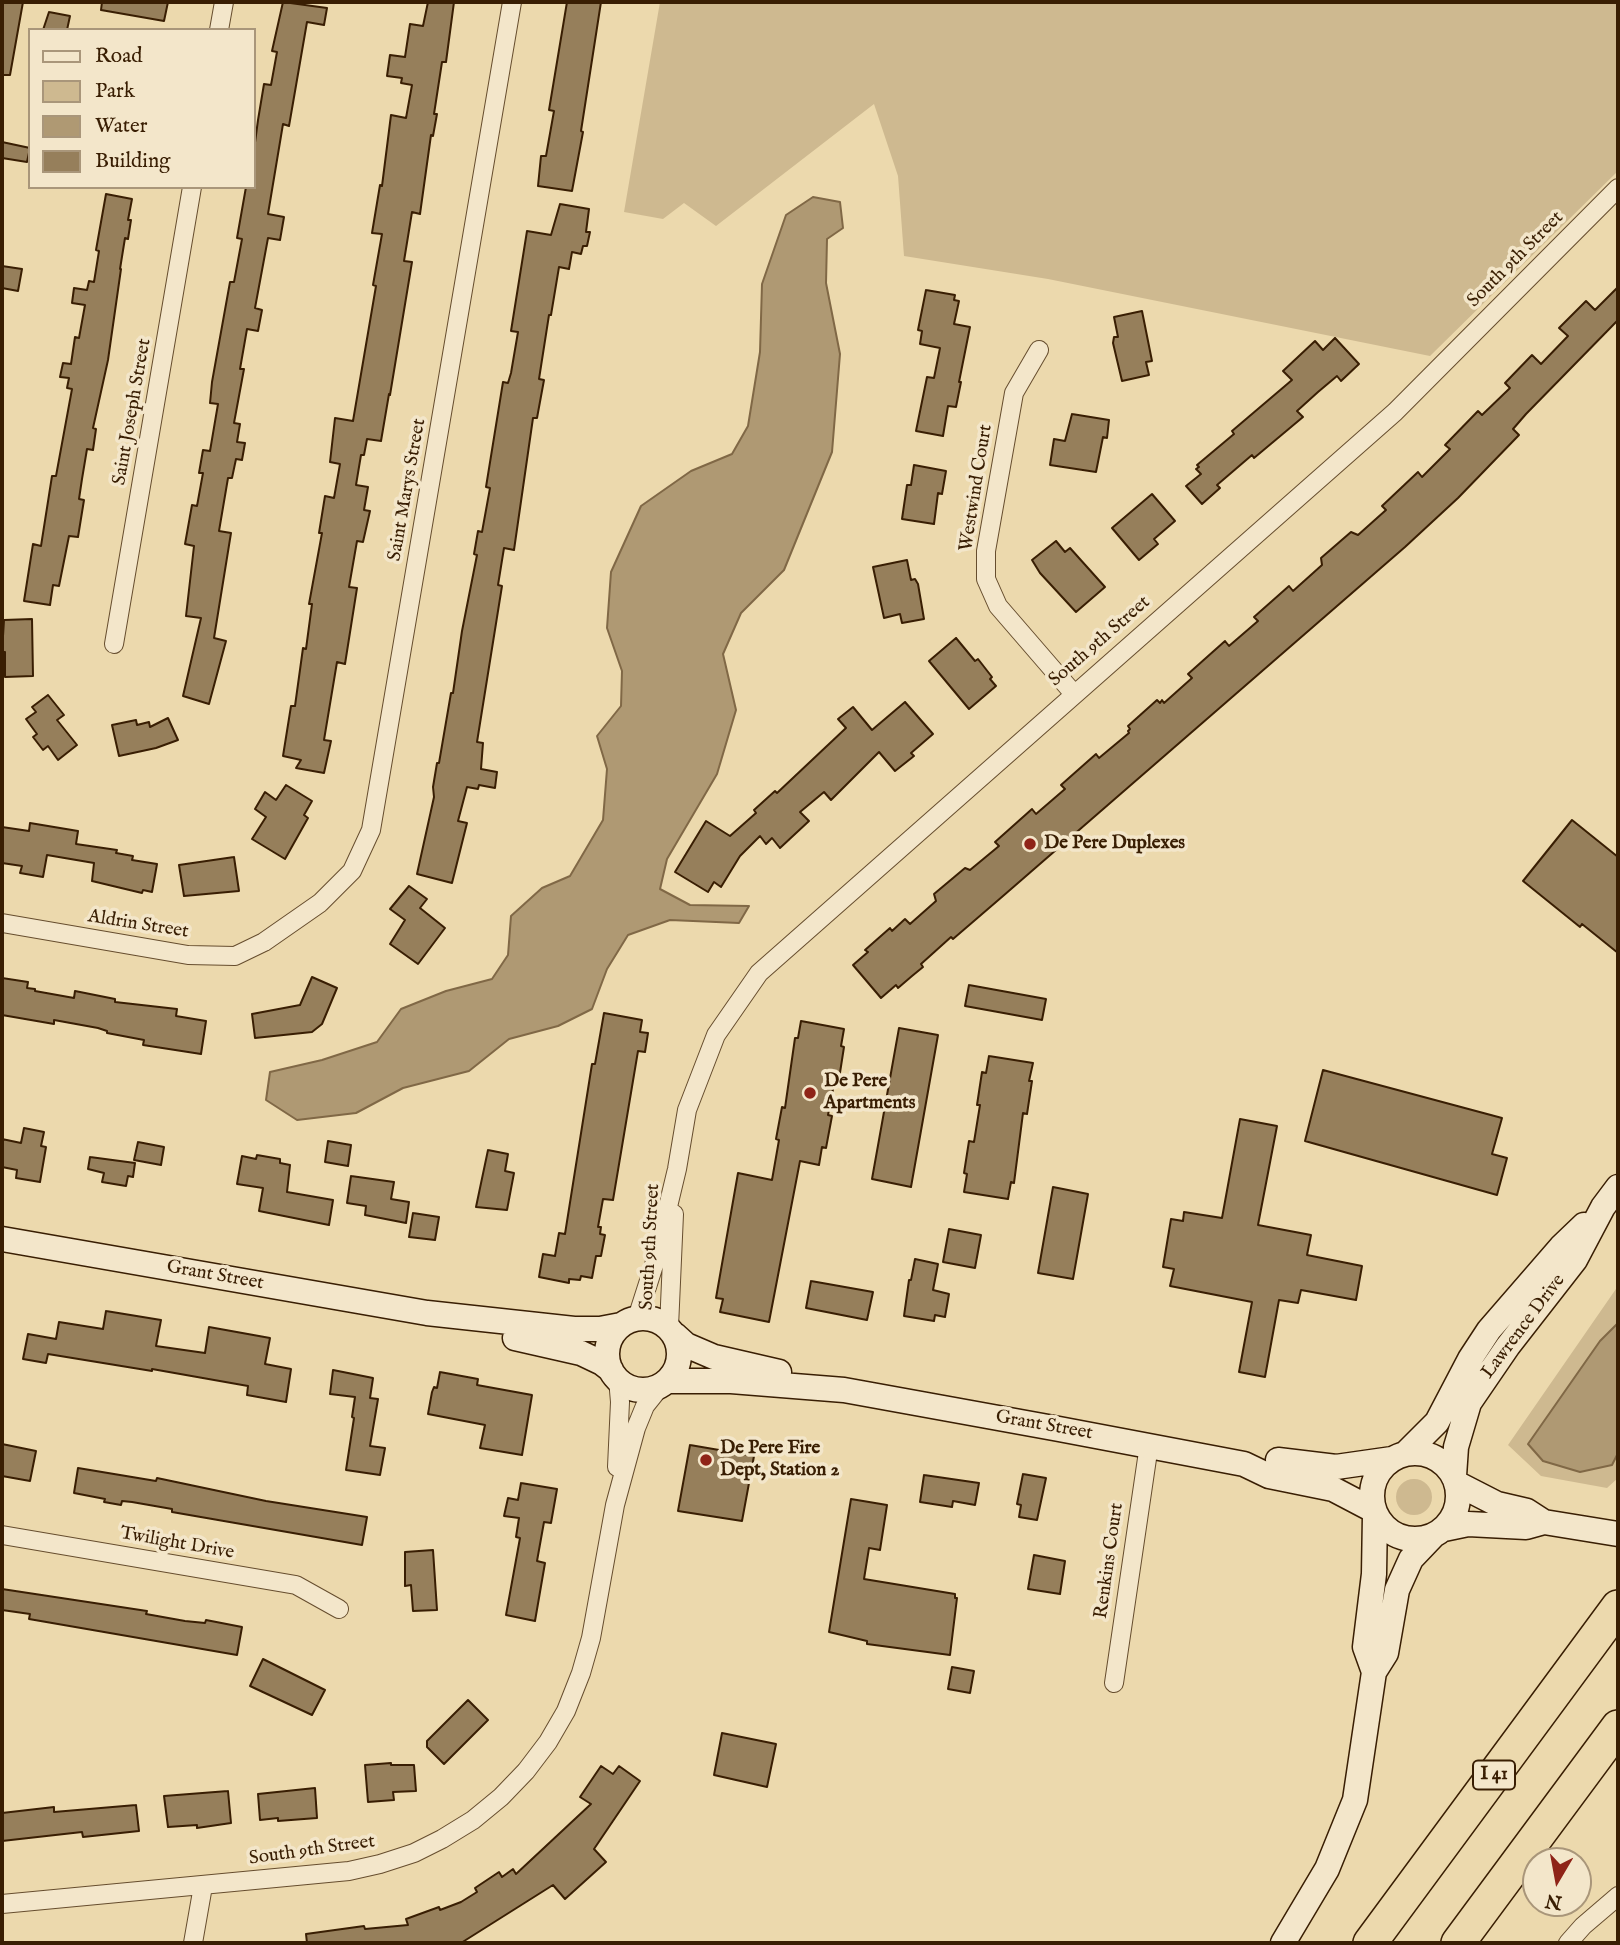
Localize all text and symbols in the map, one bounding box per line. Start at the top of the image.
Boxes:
legend [28,28,256,189]
text: Road [95,43,142,70]
text: Park [95,78,135,105]
text: Water [95,113,147,140]
text: Building [95,148,170,175]
street label: South 9th Street [1463,207,1569,313]
street label: Saint Joseph Street [109,337,157,487]
street label: Saint Marys Street [384,417,432,563]
street label: Westwind Court [956,423,998,553]
street label: South 9th Street [1045,592,1155,692]
place label: De Pere Duplexes [1044,833,1185,855]
marker: De Pere Duplexes [1022,836,1038,852]
street label: Aldrin Street [86,906,190,944]
place label: De Pere Apartments [824,1071,915,1115]
marker: De Pere Apartments [802,1085,818,1101]
street label: South 9th Street [636,1183,666,1311]
street label: Grant Street [165,1256,265,1296]
street label: Lawrence Drive [1477,1270,1571,1384]
street label: Grant Street [994,1406,1094,1446]
place label: De Pere Fire Dept, Station 2 [720,1438,839,1482]
marker: De Pere Fire Dept, Station 2 [698,1452,714,1468]
street label: Renkins Court [1091,1502,1129,1620]
street label: Twilight Drive [118,1523,236,1565]
road number: I 41 [1473,1760,1515,1790]
street label: South 9th Street [248,1831,376,1871]
north arrow [1522,1847,1592,1917]
text: N [1544,1887,1564,1914]

